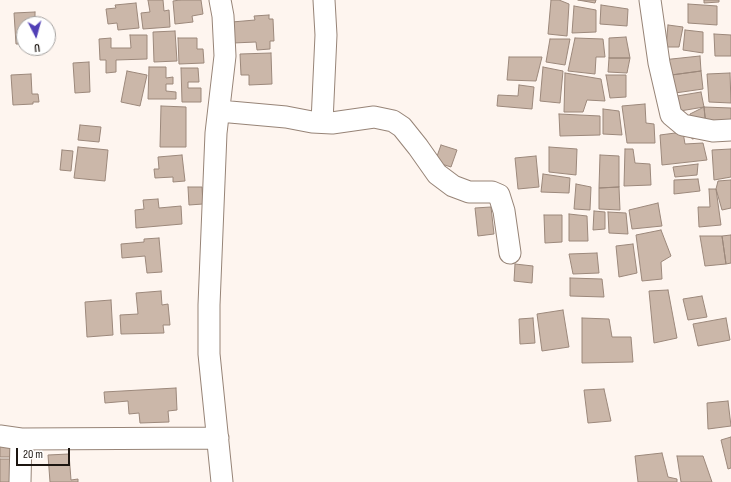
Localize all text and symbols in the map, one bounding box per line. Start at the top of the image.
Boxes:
north arrow [16,16,56,56]
text: U [34,41,41,54]
scale bar [18,440,72,466]
text: 20 m [23,447,43,462]

